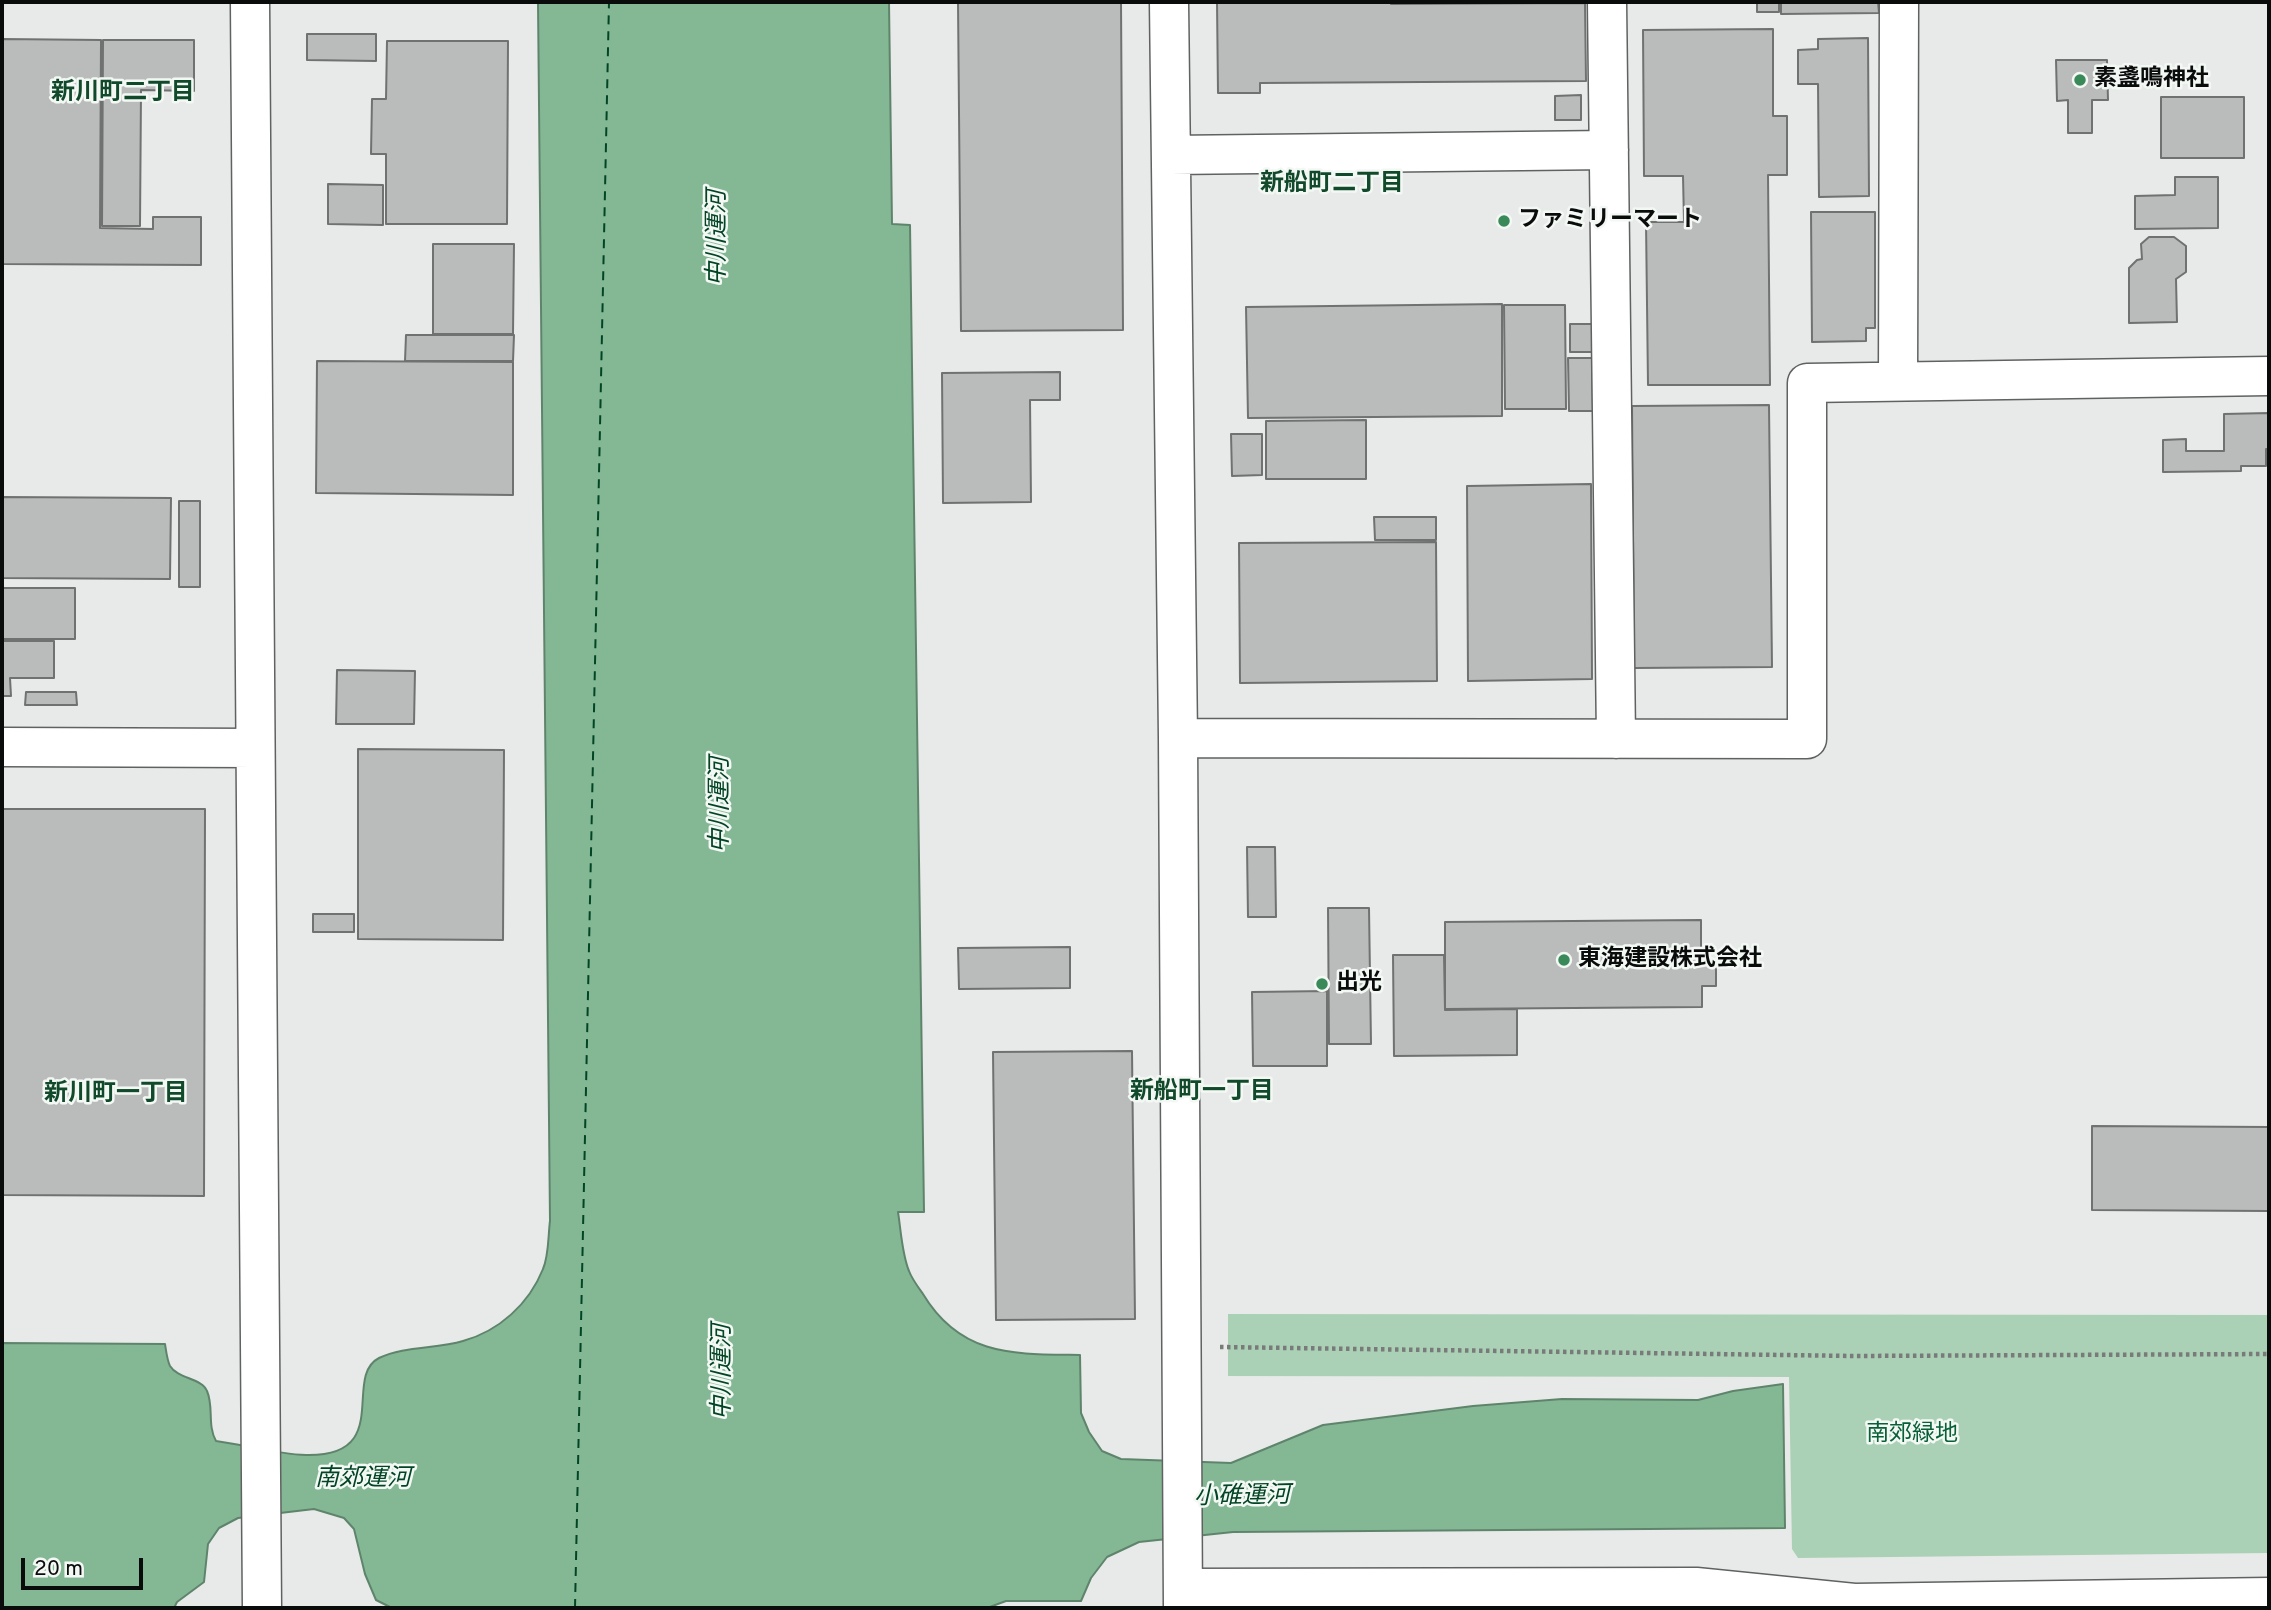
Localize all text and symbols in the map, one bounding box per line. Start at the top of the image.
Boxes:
place label: 素盞鳴神社 [2094,66,2209,94]
marker: 素盞鳴神社 [2072,72,2088,88]
district label: 新川町二丁目 [51,80,195,108]
district label: 新船町二丁目 [1260,171,1404,199]
water label: 中川運河 [705,190,733,286]
place label: ファミリーマート [1518,207,1702,235]
marker: ファミリーマート [1496,213,1512,229]
water label: 中川運河 [708,757,736,853]
place label: 東海建設株式会社 [1578,946,1762,974]
marker: 東海建設株式会社 [1556,952,1572,968]
place label: 出光 [1336,970,1382,998]
marker: 出光 [1314,976,1330,992]
district label: 新船町一丁目 [1130,1079,1274,1107]
district label: 新川町一丁目 [44,1081,188,1109]
water label: 中川運河 [710,1324,738,1420]
park label: 南郊緑地 [1866,1421,1958,1449]
water label: 南郊運河 [315,1466,411,1494]
water label: 小碓運河 [1194,1483,1290,1513]
scale bar [24,1544,147,1588]
text: 20 m [34,1556,83,1583]

